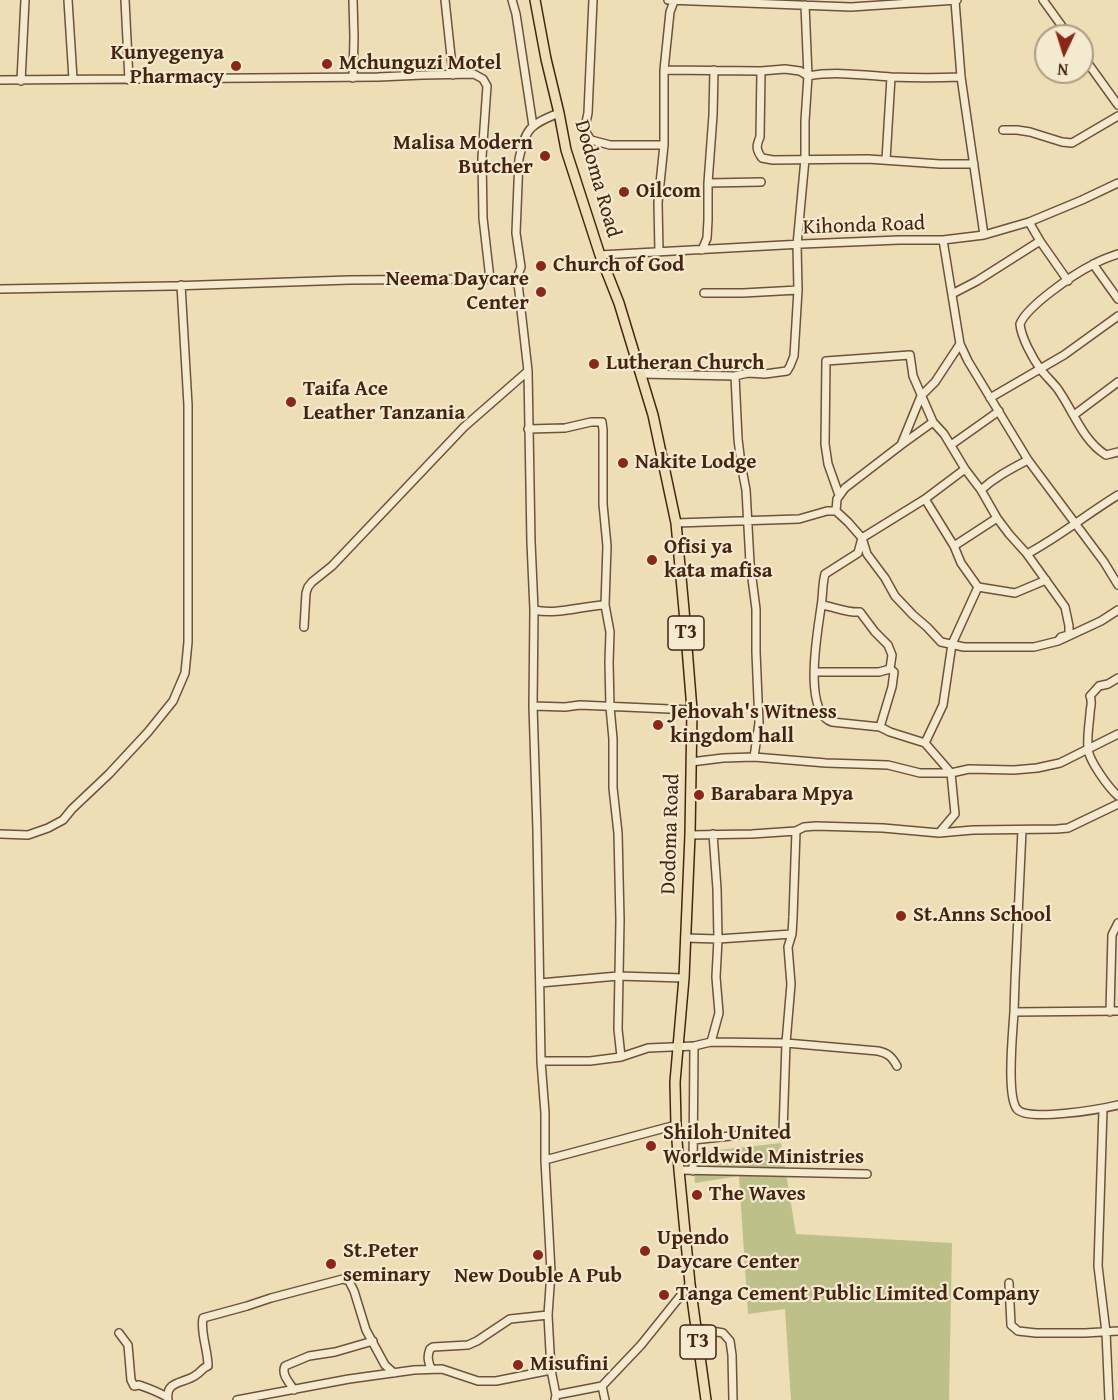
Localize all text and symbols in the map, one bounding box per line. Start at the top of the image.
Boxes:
north arrow [1034,24,1094,84]
place label: Kunyegenya Pharmacy [111,41,224,91]
place label: Mchunguzi Motel [339,51,502,77]
marker: Mchunguzi Motel [320,57,334,71]
text: N [1057,58,1069,82]
marker: Kunyegenya Pharmacy [229,59,243,73]
street label: Dodoma Road [568,117,626,241]
place label: Malisa Modern Butcher [393,131,533,181]
marker: Malisa Modern Butcher [538,149,552,163]
place label: Oilcom [636,179,701,205]
marker: Oilcom [617,185,631,199]
street label: Kihonda Road [802,211,926,241]
place label: Church of God [553,253,684,279]
marker: Church of God [534,259,548,273]
place label: Neema Daycare Center [386,267,529,317]
marker: Neema Daycare Center [534,285,548,299]
place label: Lutheran Church [606,351,764,377]
marker: Lutheran Church [587,357,601,371]
place label: Taifa Ace Leather Tanzania [303,377,465,427]
marker: Taifa Ace Leather Tanzania [284,395,298,409]
place label: Nakite Lodge [635,450,757,476]
marker: Nakite Lodge [616,456,630,470]
place label: Ofisi ya kata mafisa [664,535,772,585]
marker: Ofisi ya kata mafisa [645,553,659,567]
road number: T3 [668,616,704,650]
place label: Jehovah's Witness kingdom hall [670,700,837,750]
marker: Jehovah's Witness kingdom hall [651,718,665,732]
street label: Dodoma Road [656,773,686,895]
place label: Barabara Mpya [711,782,853,808]
marker: Barabara Mpya [692,788,706,802]
place label: St.Anns School [913,903,1051,929]
marker: St.Anns School [894,909,908,923]
place label: Shiloh United Worldwide Ministries [663,1121,864,1171]
marker: Shiloh United Worldwide Ministries [644,1139,658,1153]
place label: The Waves [709,1182,806,1208]
marker: The Waves [690,1188,704,1202]
place label: Upendo Daycare Center [657,1226,799,1276]
place label: St.Peter seminary [343,1239,430,1289]
marker: Upendo Daycare Center [638,1244,652,1258]
marker: New Double A Pub [531,1248,545,1262]
marker: St.Peter seminary [324,1257,338,1271]
place label: New Double A Pub [454,1264,622,1290]
place label: Tanga Cement Public Limited Company [676,1282,1040,1308]
marker: Tanga Cement Public Limited Company [657,1288,671,1302]
road number: T3 [680,1325,716,1359]
place label: Misufini [530,1352,608,1378]
marker: Misufini [511,1358,525,1372]

